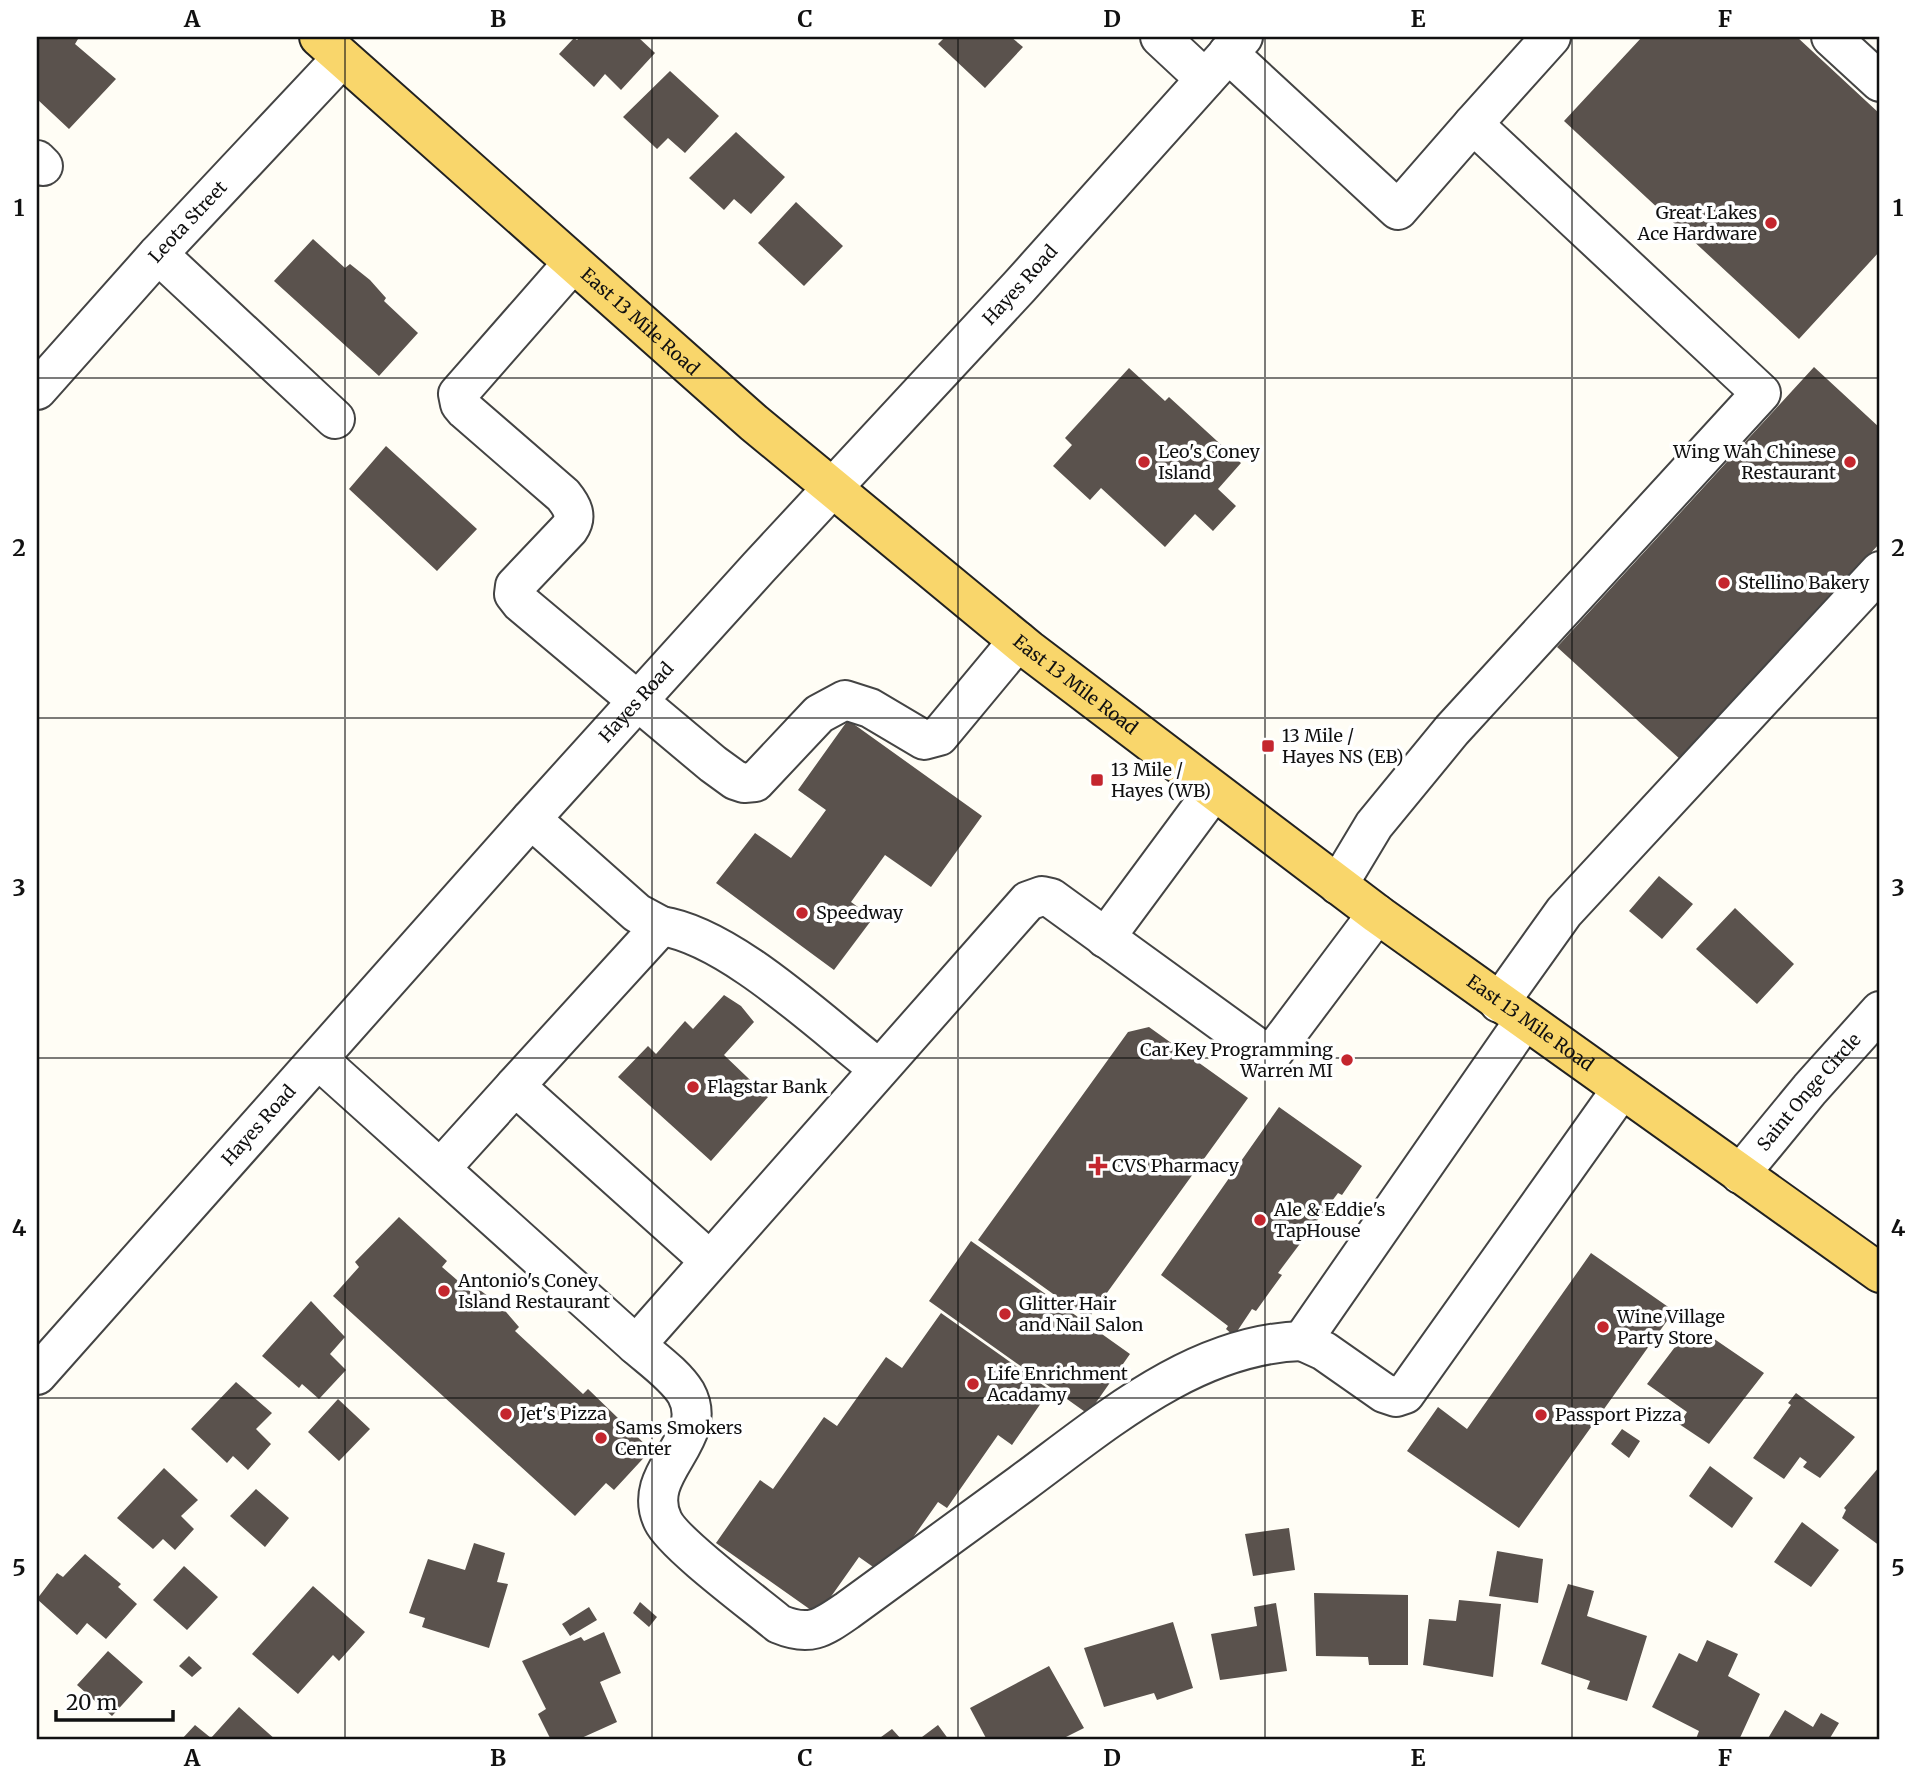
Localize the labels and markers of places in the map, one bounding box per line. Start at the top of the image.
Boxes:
place label: Great Lakes Ace Hardware [1637,201,1757,245]
marker: Great Lakes Ace Hardware [1763,215,1779,231]
place label: Leo's Coney Island [1158,440,1261,484]
place label: Wing Wah Chinese Restaurant [1672,440,1836,484]
marker: Leo's Coney Island [1136,454,1152,470]
marker: Wing Wah Chinese Restaurant [1842,454,1858,470]
place label: Stellino Bakery [1738,571,1870,594]
marker: Stellino Bakery [1716,575,1732,591]
place label: 13 Mile / Hayes NS (EB) [1282,724,1404,768]
marker: 13 Mile / Hayes NS (EB) [1260,738,1276,754]
place label: 13 Mile / Hayes (WB) [1111,758,1211,802]
marker: 13 Mile / Hayes (WB) [1089,772,1105,788]
place label: Speedway [816,901,904,924]
marker: Speedway [794,905,810,921]
place label: Car Key Programming Warren MI [1140,1038,1333,1082]
marker: Car Key Programming Warren MI [1339,1052,1355,1068]
place label: Flagstar Bank [707,1075,828,1098]
marker: Flagstar Bank [685,1079,701,1095]
place label: CVS Pharmacy [1112,1154,1240,1177]
marker: CVS Pharmacy [1090,1158,1106,1174]
place label: Ale & Eddie's TapHouse [1273,1198,1386,1242]
marker: Ale & Eddie's TapHouse [1252,1212,1268,1228]
place label: Antonio's Coney Island Restaurant [457,1269,610,1313]
marker: Antonio's Coney Island Restaurant [436,1283,452,1299]
place label: Glitter Hair and Nail Salon [1019,1292,1144,1336]
place label: Wine Village Party Store [1616,1305,1725,1349]
marker: Glitter Hair and Nail Salon [997,1306,1013,1322]
marker: Wine Village Party Store [1595,1319,1611,1335]
place label: Life Enrichment Acadamy [986,1362,1128,1406]
marker: Life Enrichment Acadamy [965,1376,981,1392]
place label: Jet's Pizza [519,1402,607,1425]
place label: Passport Pizza [1555,1403,1682,1426]
marker: Jet's Pizza [498,1406,514,1422]
marker: Passport Pizza [1533,1407,1549,1423]
place label: Sams Smokers Center [615,1416,742,1460]
marker: Sams Smokers Center [593,1430,609,1446]

